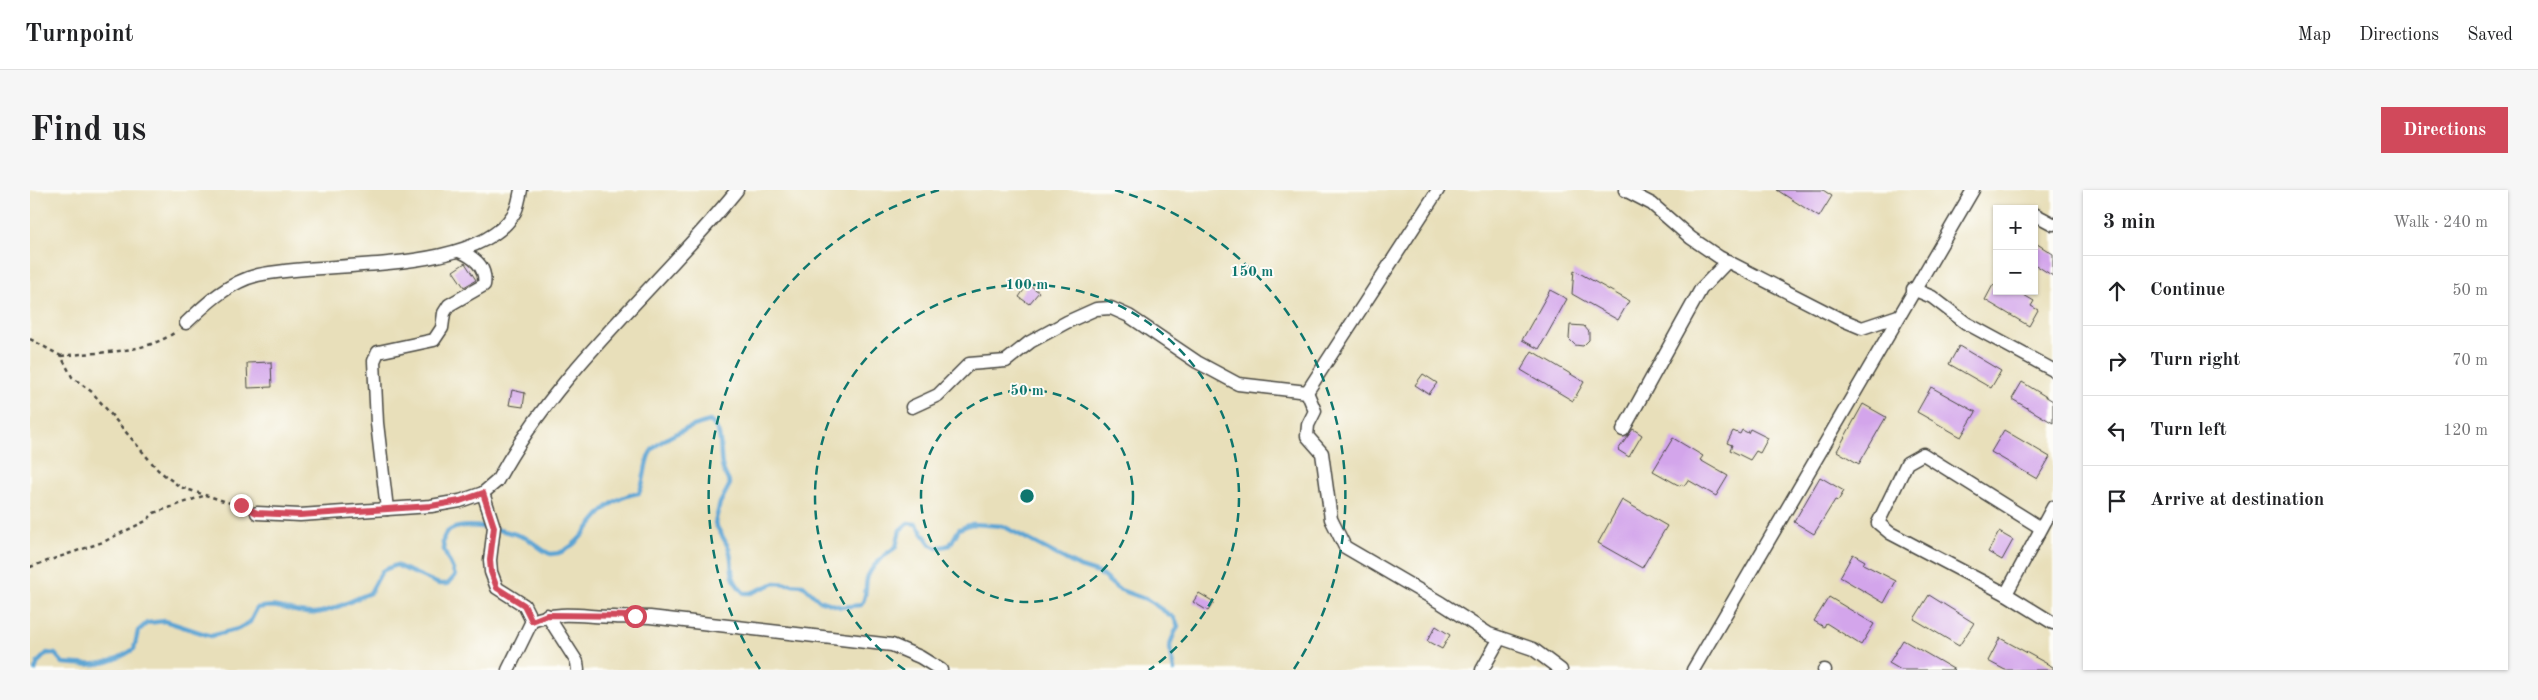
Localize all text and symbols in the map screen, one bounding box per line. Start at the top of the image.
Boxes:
text: Turnpoint [25,23,133,47]
text: Map [2298,26,2331,44]
text: Directions [2359,26,2439,44]
text: Saved [2467,26,2513,44]
button: Directions [2381,107,2508,153]
text: Find us [30,113,146,148]
map controls [1993,205,2038,295]
button: + [1993,205,2038,250]
text: 3 min [2103,212,2156,233]
text: Walk · 240 m [2393,215,2488,231]
button: − [1993,250,2038,295]
text: 150 m [1231,265,1273,280]
icon: ahead [2103,277,2131,305]
text: 100 m [1006,278,1048,293]
text: Continue [2150,281,2225,300]
text: 50 m [2452,283,2488,299]
icon: right [2103,347,2131,375]
text: Turn right [2150,351,2240,370]
text: 70 m [2452,353,2488,369]
text: 50 m [1010,384,1044,399]
icon: left [2103,417,2131,445]
text: Turn left [2150,421,2227,440]
text: 120 m [2443,423,2488,439]
centre of rings [1018,487,1036,505]
icon: arrive [2103,487,2131,515]
text: Arrive at destination [2150,491,2324,510]
route end [230,494,253,517]
route start [624,605,647,628]

